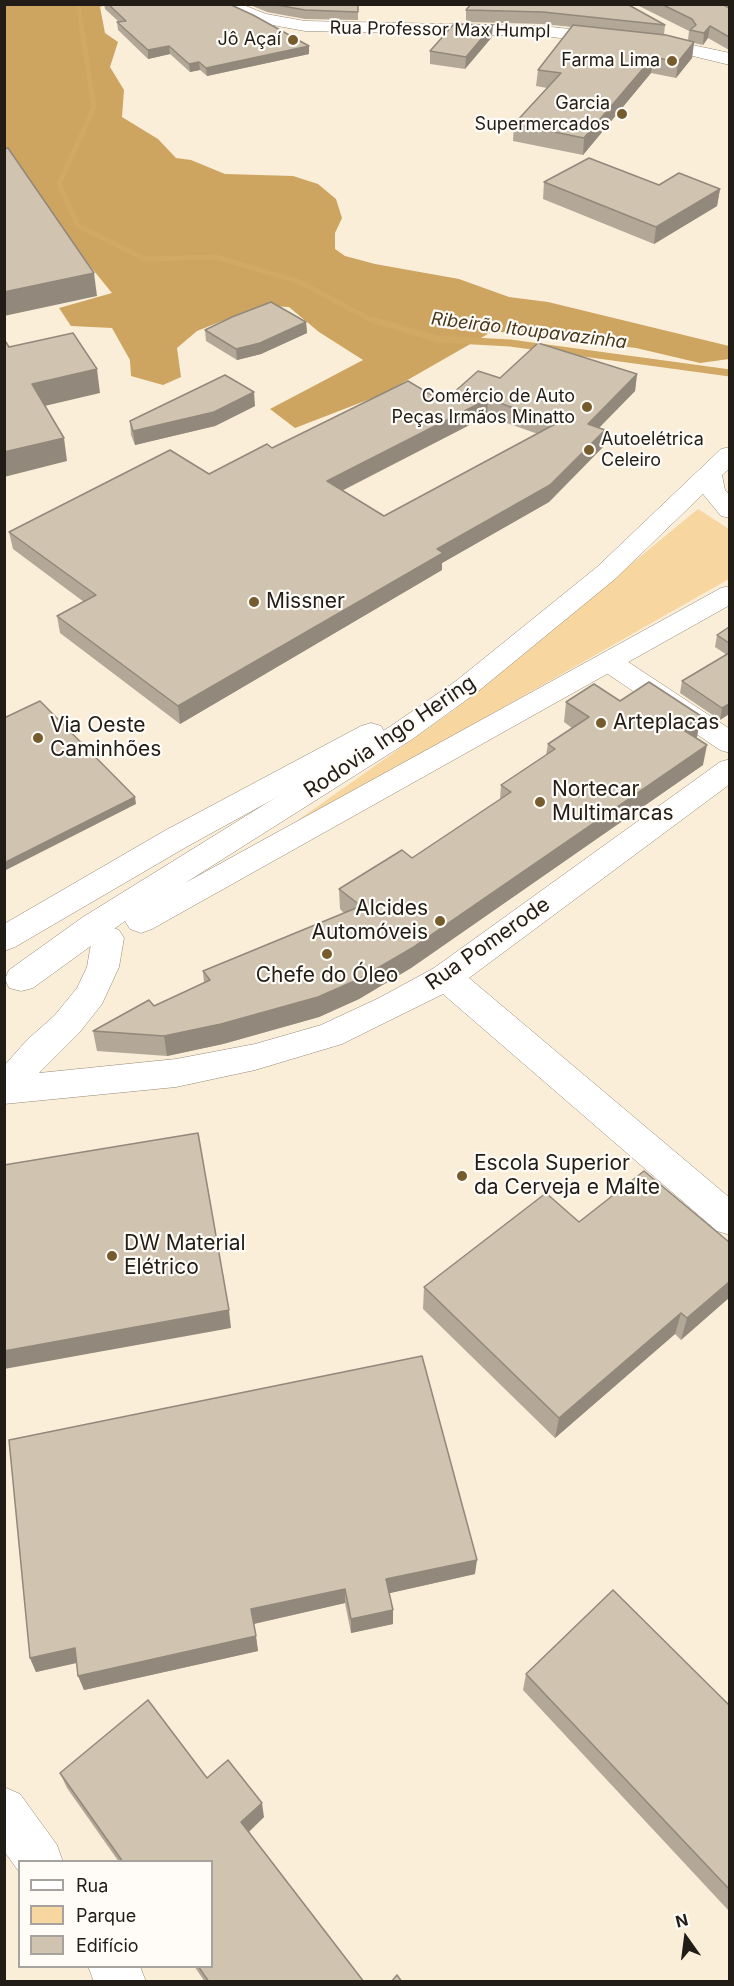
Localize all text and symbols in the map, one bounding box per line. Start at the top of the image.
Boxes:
street label: Rua Professor Max Humpl [329,17,551,43]
place label: Jô Açaí [218,29,281,51]
marker: Jô Açaí [286,33,300,47]
place label: Farma Lima [561,50,660,72]
marker: Farma Lima [665,54,679,68]
place label: Garcia Supermercados [475,93,610,136]
marker: Garcia Supermercados [615,107,629,121]
water label: Ribeirão Itoupavazinha [430,308,628,354]
place label: Comércio de Auto Peças Irmãos Minatto [392,386,575,428]
marker: Comércio de Auto Peças Irmãos Minatto [580,400,594,414]
place label: Autoelétrica Celeiro [601,429,704,472]
marker: Autoelétrica Celeiro [582,443,596,457]
place label: Missner [266,589,345,615]
marker: Missner [247,595,261,609]
street label: Rodovia Ingo Hering [300,670,480,804]
place label: Arteplacas [613,710,719,736]
place label: Via Oeste Caminhões [50,713,161,763]
marker: Arteplacas [594,716,608,730]
marker: Via Oeste Caminhões [31,731,45,745]
place label: Nortecar Multimarcas [552,777,674,827]
marker: Nortecar Multimarcas [533,795,547,809]
street label: Rua Pomerode [421,892,555,996]
place label: Alcides Automóveis [311,896,428,946]
marker: Alcides Automóveis [433,914,447,928]
marker: Chefe do Óleo [320,947,334,961]
place label: Chefe do Óleo [256,963,398,989]
place label: Escola Superior da Cerveja e Malte [474,1151,660,1201]
marker: Escola Superior da Cerveja e Malte [455,1169,469,1183]
place label: DW Material Elétrico [124,1231,246,1281]
marker: DW Material Elétrico [105,1249,119,1263]
legend [18,1860,213,1968]
text: Rua [76,1875,108,1896]
text: Parque [76,1905,136,1926]
north arrow [656,1908,716,1968]
text: N [673,1909,690,1932]
text: Edifício [76,1935,139,1956]

